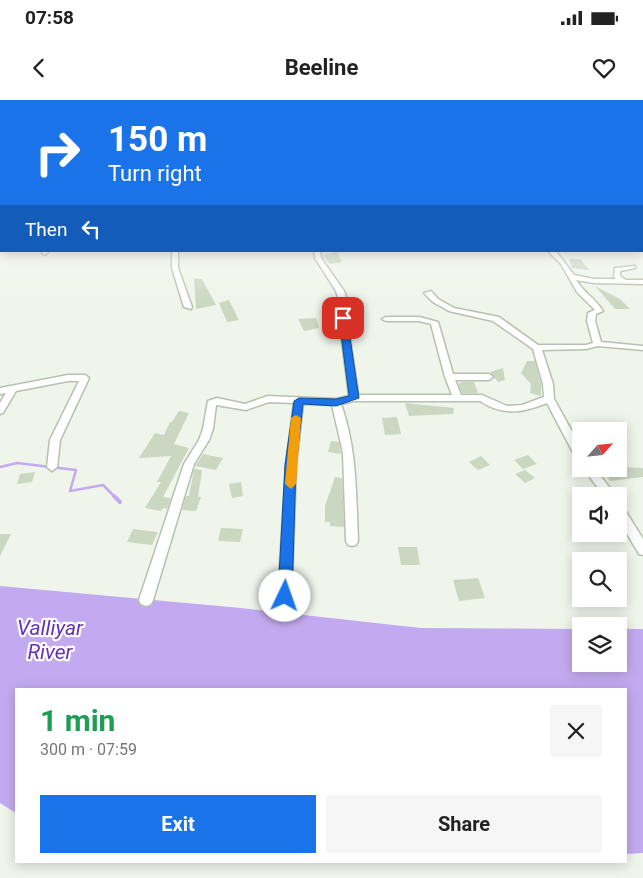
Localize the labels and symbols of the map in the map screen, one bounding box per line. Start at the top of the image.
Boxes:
pin [322,297,364,339]
north arrow [572,422,628,478]
position arrow [258,569,310,621]
water label: Valliyar River [17,616,84,664]

